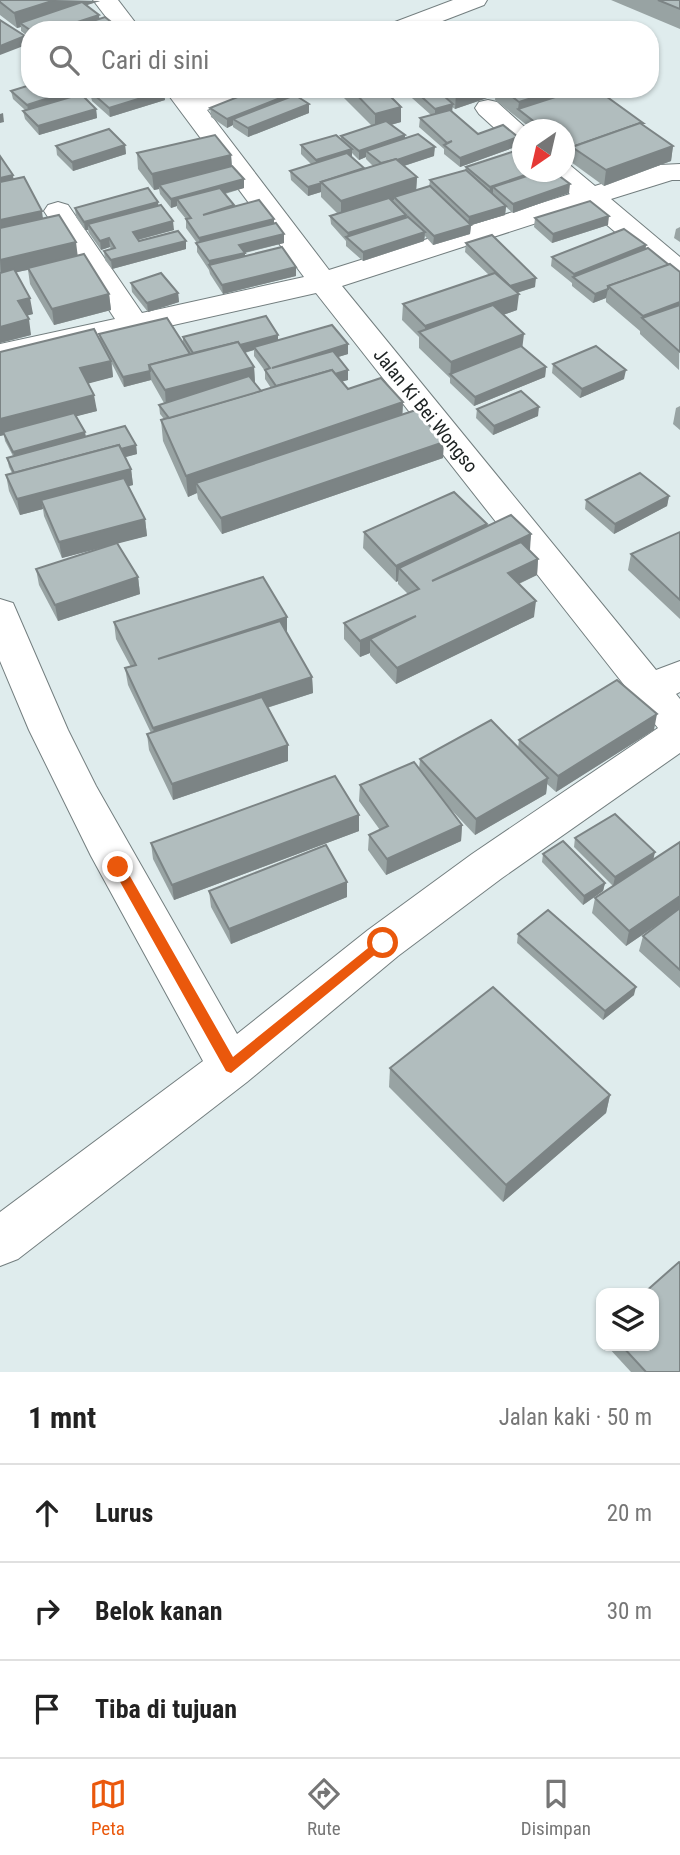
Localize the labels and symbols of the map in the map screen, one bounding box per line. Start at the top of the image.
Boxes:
north arrow [512,119,575,182]
street label: Jalan Ki Bei Wongso [369,344,483,477]
route end [102,851,133,882]
route start [367,927,398,958]

